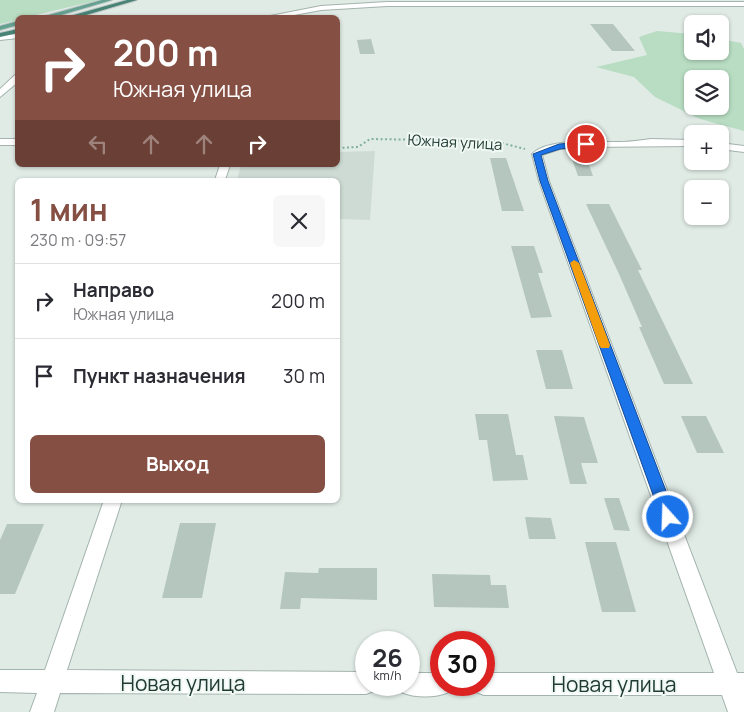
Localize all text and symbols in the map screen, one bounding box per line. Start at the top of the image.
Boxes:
map controls [684,15,729,225]
button: sound [684,15,729,60]
text: 200 m [113,29,218,77]
icon: right [30,35,95,100]
button: layers [684,70,729,115]
text: Южная улица [113,74,252,104]
pin [565,123,607,165]
button: + [684,125,729,170]
street label: Южная улица [407,129,503,155]
icon: left [84,130,112,158]
icon: ahead [137,130,165,158]
icon: ahead [190,130,218,158]
icon: right [243,130,271,158]
icon: arrive [572,130,600,158]
button: − [684,180,729,225]
text: 1 мин [30,189,108,230]
button: close [273,195,325,247]
text: 230 m · 09:57 [30,229,126,251]
text: Направо [73,277,154,303]
icon: right [30,287,58,315]
text: 200 m [271,288,325,314]
text: Южная улица [73,303,174,325]
icon: arrive [30,362,58,390]
text: Пункт назначения [73,363,246,389]
text: 30 m [283,363,325,389]
button: Выход [30,435,325,493]
position arrow [641,490,693,542]
speed limit sign: 30 [430,631,495,696]
text: 26 [372,640,403,675]
text: km/h [374,667,401,684]
street label: Новая улица [121,669,245,697]
street label: Новая улица [552,670,676,698]

